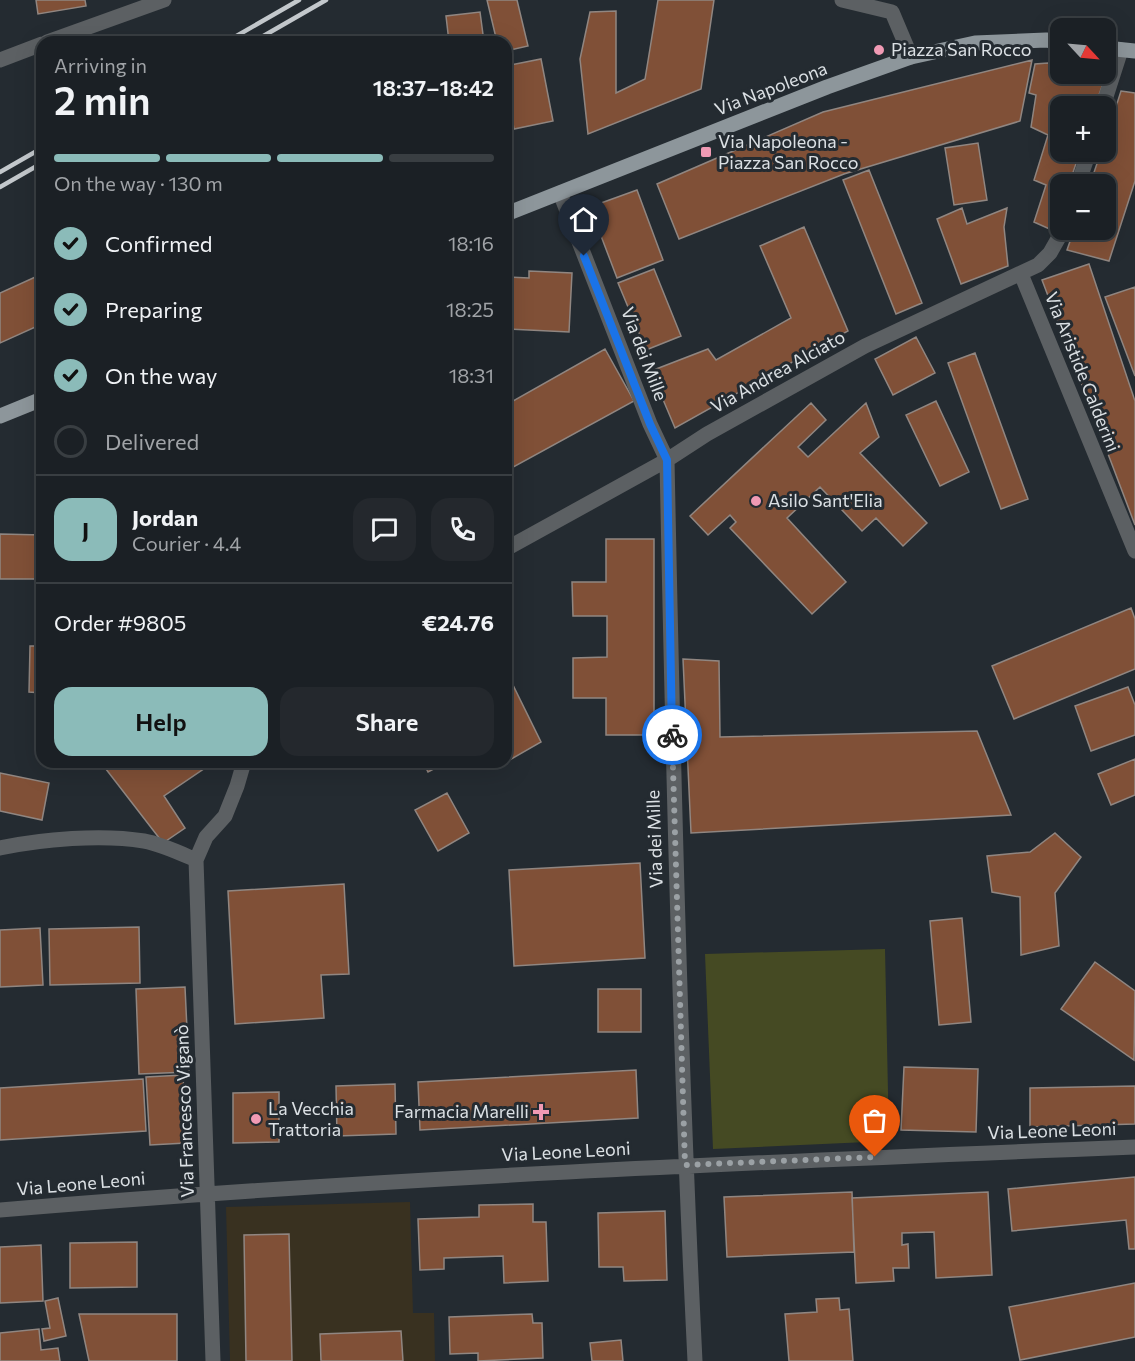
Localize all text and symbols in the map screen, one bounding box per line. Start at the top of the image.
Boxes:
north arrow [1050,18,1116,84]
map controls [1050,18,1116,240]
place label: Piazza San Rocco [891,38,1032,60]
marker: Piazza San Rocco [872,43,886,57]
text: Arriving in [54,53,147,77]
street label: Via Napoleona [711,57,830,120]
text: 18:37–18:42 [373,74,494,101]
text: 2 min [54,75,151,123]
button: + [1050,96,1116,162]
place label: Via Napoleona - Piazza San Rocco [718,130,859,173]
marker: Via Napoleona - Piazza San Rocco [699,145,713,159]
text: On the way · 130 m [54,171,223,195]
button: − [1050,174,1116,240]
pin [558,194,609,256]
icon: home [567,203,600,236]
icon: check [54,227,87,260]
text: Confirmed [105,230,212,257]
text: 18:16 [448,231,494,255]
street label: Via Aristide Calderini [1041,288,1125,455]
icon: check [54,293,87,326]
text: Preparing [105,296,202,323]
text: 18:25 [446,297,494,321]
street label: Via dei Mille [617,304,673,403]
street label: Via Andrea Alciato [707,325,849,417]
icon: check [54,359,87,392]
text: On the way [105,362,217,389]
text: 18:31 [449,363,494,387]
text: Delivered [105,428,199,455]
place label: Asilo Sant'Elia [768,489,883,511]
marker: Asilo Sant'Elia [749,494,763,508]
button: chat [353,498,416,561]
button: phone [431,498,494,561]
text: Jordan [132,504,198,531]
text: J [82,516,89,543]
text: Courier · 4.4 [132,531,241,555]
text: Order #9805 [54,609,186,636]
text: €24.76 [422,609,494,636]
button: Help [54,687,268,756]
button: Share [280,687,494,756]
courier [642,705,702,765]
icon: bike [656,719,689,752]
street label: Via dei Mille [641,790,667,889]
street label: Via Francesco Viganò [170,1024,198,1198]
pin [849,1095,900,1157]
place label: La Vecchia Trattoria [268,1097,354,1140]
place label: Farmacia Marelli [394,1100,529,1122]
icon: bag [858,1104,891,1137]
marker: Farmacia Marelli [534,1105,548,1119]
marker: La Vecchia Trattoria [249,1112,263,1126]
street label: Via Leone Leoni [987,1117,1117,1143]
street label: Via Leone Leoni [501,1137,631,1165]
street label: Via Leone Leoni [16,1166,146,1200]

